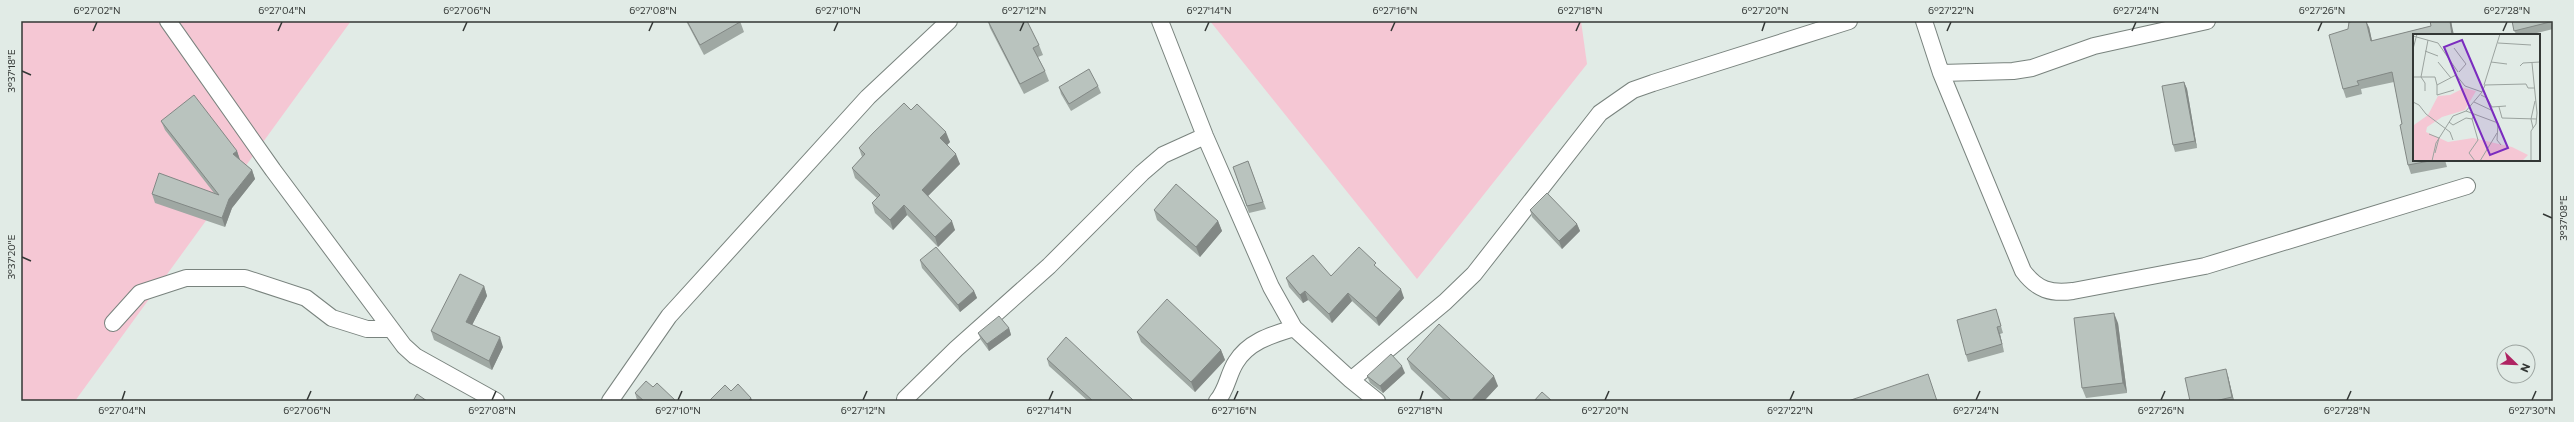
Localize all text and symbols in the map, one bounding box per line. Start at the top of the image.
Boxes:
text: 6°27'02"N [74,4,120,16]
text: 6°27'04"N [258,4,306,16]
text: 6°27'06"N [443,4,491,16]
text: 6°27'08"N [629,4,677,16]
text: 6°27'10"N [815,4,861,16]
text: 6°27'12"N [1002,4,1046,16]
text: 6°27'14"N [1186,4,1232,16]
text: 6°27'16"N [1372,4,1418,16]
text: 6°27'18"N [1557,4,1603,16]
text: 6°27'20"N [1742,4,1788,16]
text: 6°27'22"N [1928,4,1974,16]
text: 6°27'24"N [2113,4,2159,16]
text: 6°27'26"N [2299,4,2345,16]
text: 6°27'28"N [2484,4,2530,16]
inset map [2413,34,2540,161]
text: 3°37'18"E [5,49,17,93]
text: 3°37'08"E [2557,195,2569,241]
text: 3°37'20"E [5,234,17,280]
north arrow [2496,344,2536,384]
text: N [2518,362,2533,374]
text: 6°27'04"N [98,404,146,416]
text: 6°27'06"N [283,404,331,416]
text: 6°27'08"N [468,404,516,416]
text: 6°27'10"N [655,404,701,416]
text: 6°27'12"N [841,404,885,416]
text: 6°27'14"N [1026,404,1072,416]
text: 6°27'16"N [1211,404,1257,416]
text: 6°27'18"N [1397,404,1443,416]
text: 6°27'20"N [1582,404,1628,416]
text: 6°27'22"N [1767,404,1813,416]
text: 6°27'24"N [1953,404,1999,416]
text: 6°27'26"N [2138,404,2184,416]
text: 6°27'28"N [2324,404,2370,416]
text: 6°27'30"N [2508,404,2556,416]

